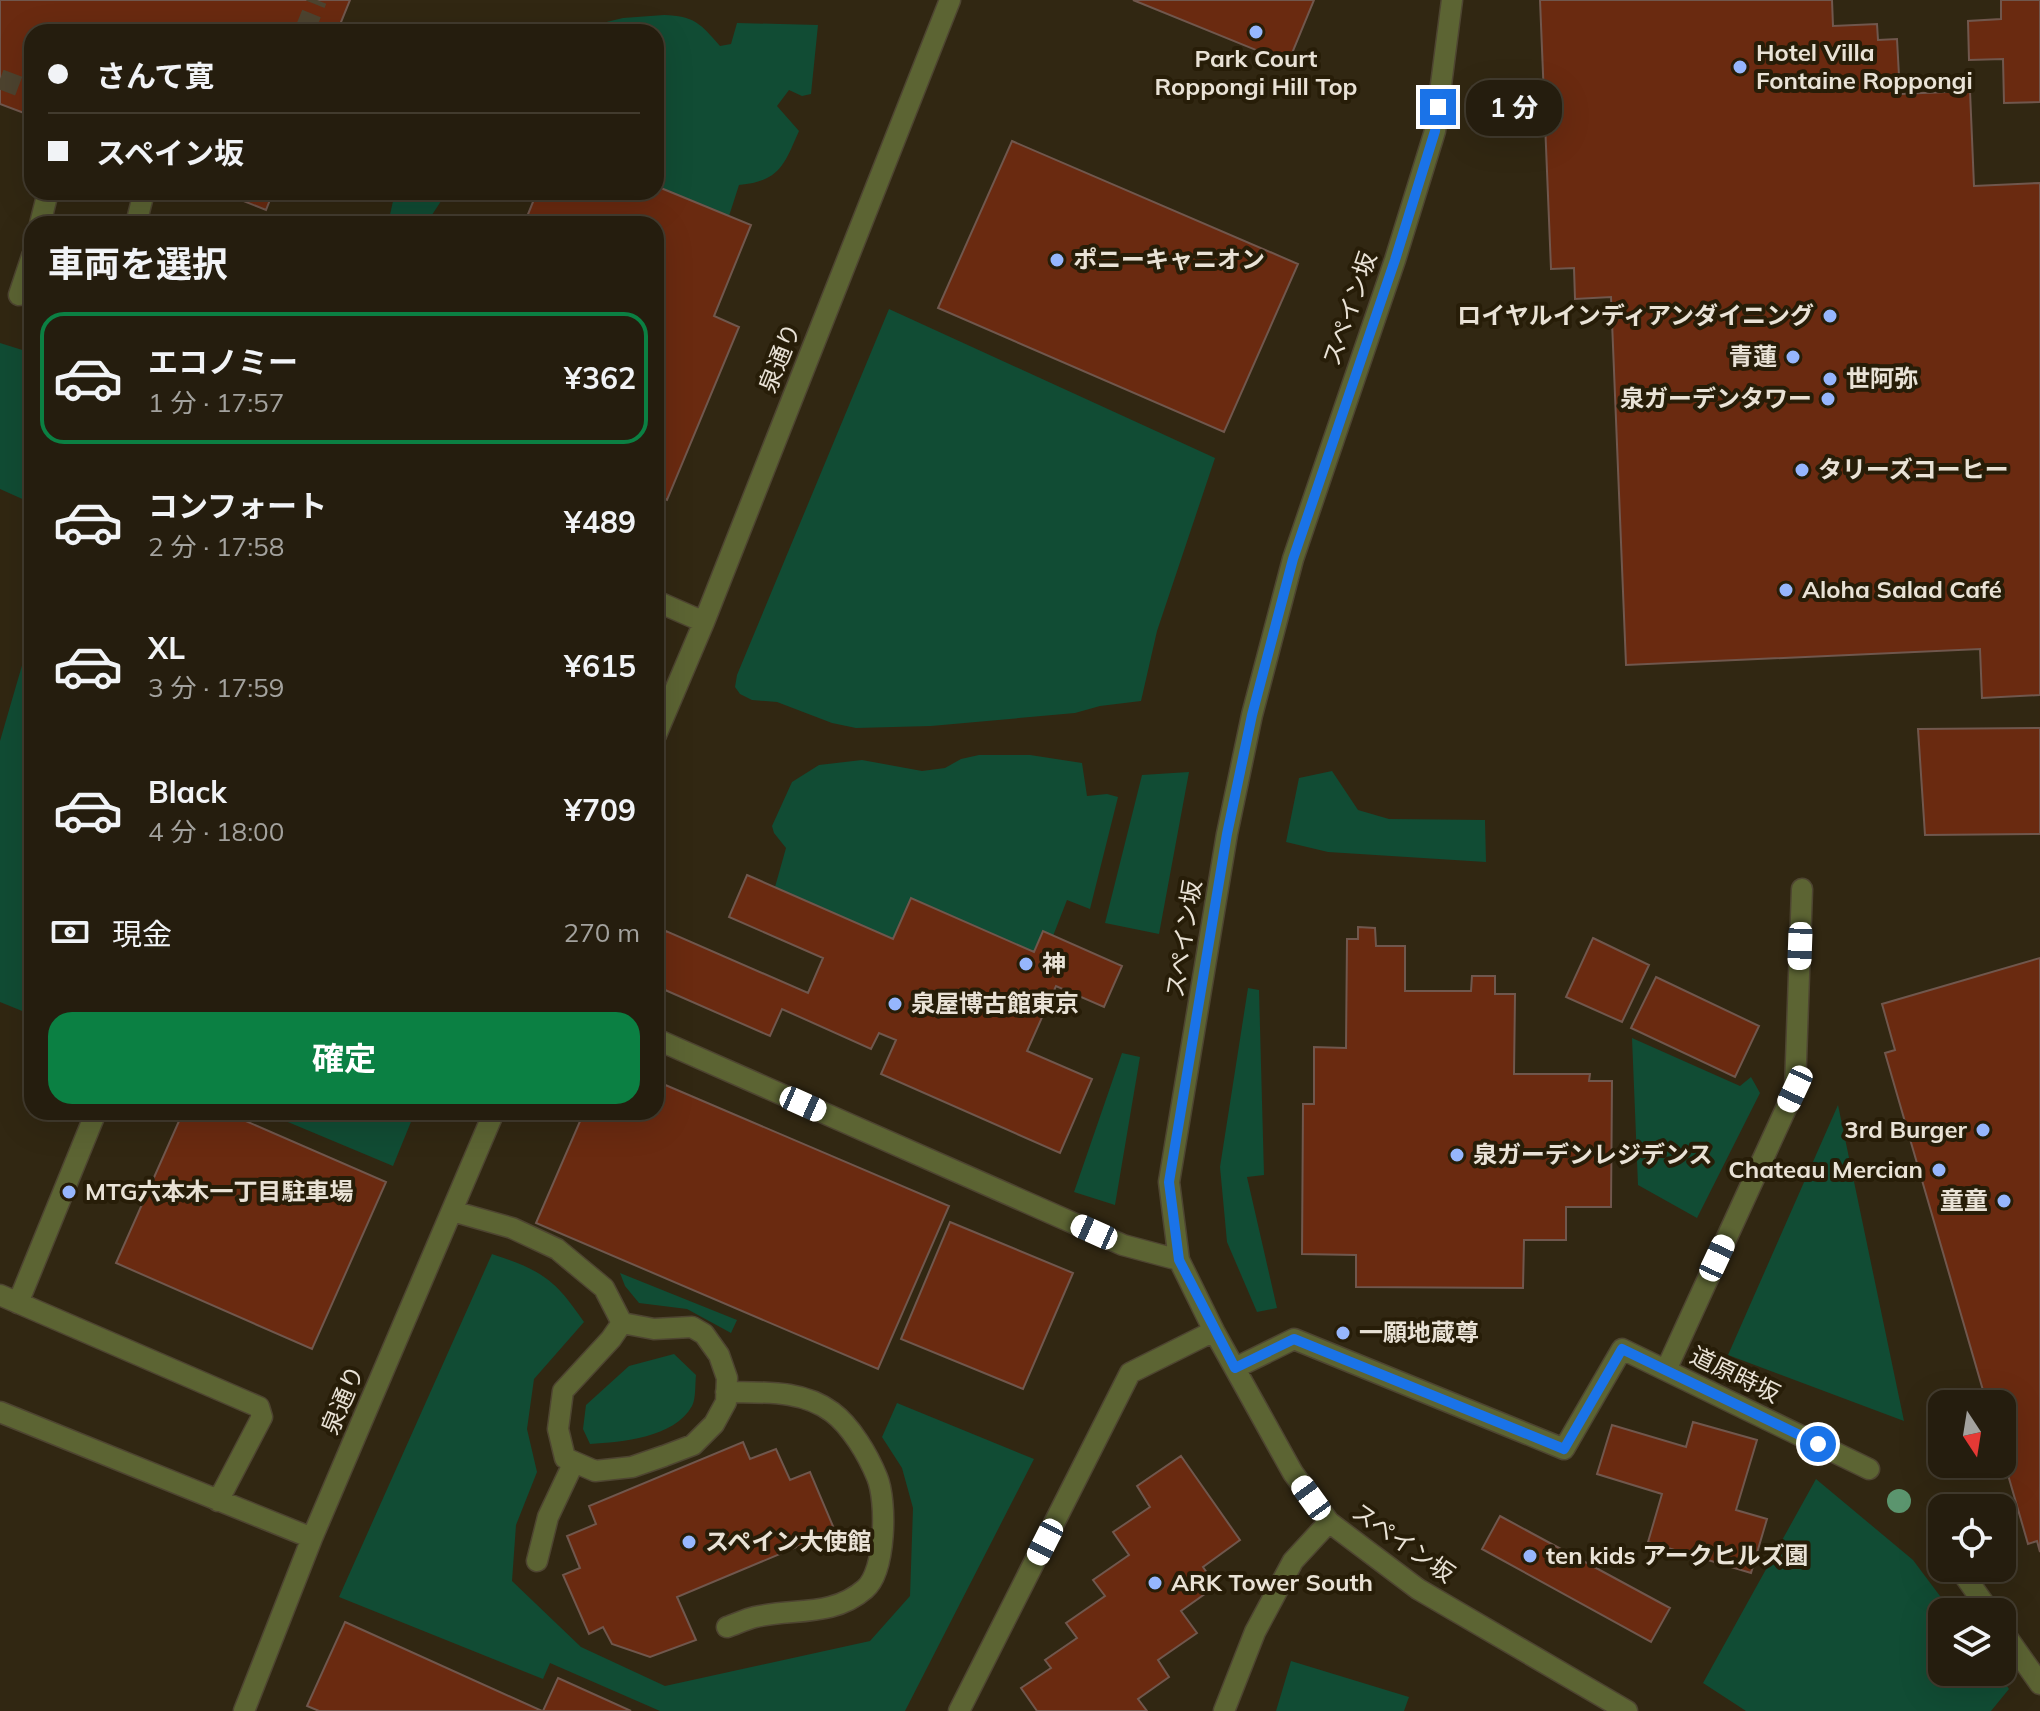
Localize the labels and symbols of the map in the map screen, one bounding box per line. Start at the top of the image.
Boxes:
marker: Park Court Roppongi Hill Top [1247,23,1265,41]
place label: Hotel Villa Fontaine Roppongi [1756,37,1973,95]
place label: Park Court Roppongi Hill Top [1155,43,1357,101]
marker: Hotel Villa Fontaine Roppongi [1731,58,1749,76]
callout: 1 分 [1466,79,1562,135]
route end [1420,89,1456,125]
place label: ポニーキャニオン [1073,244,1265,274]
street label: スペイン坂 [1316,248,1382,369]
marker: ポニーキャニオン [1048,251,1066,269]
place label: ロイヤルインディアンダイニング [1457,300,1814,330]
marker: ロイヤルインディアンダイニング [1821,307,1839,325]
street label: 泉通り [752,319,806,397]
place label: 青蓮 [1729,341,1777,371]
marker: 青蓮 [1784,348,1802,366]
place label: 世阿弥 [1846,363,1918,393]
marker: 世阿弥 [1821,370,1839,388]
place label: 泉ガーデンタワー [1620,383,1812,413]
marker: 泉ガーデンタワー [1819,390,1837,408]
place label: タリーズコーヒー [1818,454,2009,484]
marker: タリーズコーヒー [1793,461,1811,479]
place label: Aloha Salad Café [1802,574,2002,604]
marker: Aloha Salad Café [1777,581,1795,599]
street label: スペイン坂 [1159,878,1207,1000]
car [1787,922,1813,970]
place label: 神 [1042,948,1066,978]
marker: 神 [1017,955,1035,973]
place label: 泉屋博古館東京 [911,988,1079,1018]
marker: 泉屋博古館東京 [886,995,904,1013]
car [1774,1062,1816,1116]
car [776,1083,830,1125]
place label: 3rd Burger [1844,1114,1968,1144]
marker: 3rd Burger [1974,1121,1992,1139]
place label: 泉ガーデンレジデンス [1473,1139,1713,1169]
marker: 泉ガーデンレジデンス [1448,1146,1466,1164]
place label: Chateau Mercian [1728,1154,1923,1184]
marker: Chateau Mercian [1930,1161,1948,1179]
place label: MTG六本木一丁目駐車場 [85,1176,353,1206]
marker: MTG六本木一丁目駐車場 [60,1183,78,1201]
place label: 童童 [1940,1185,1988,1215]
marker: 童童 [1995,1192,2013,1210]
car [1067,1211,1121,1253]
car [1696,1231,1738,1285]
place label: 一願地蔵尊 [1359,1317,1479,1347]
marker: 一願地蔵尊 [1334,1324,1352,1342]
street label: 道原時坂 [1686,1340,1785,1409]
street label: 泉通り [314,1361,370,1439]
north arrow [1928,1390,2016,1478]
route start [1800,1426,1836,1462]
car [1287,1472,1335,1524]
street label: スペイン坂 [1347,1496,1461,1588]
car [1023,1515,1067,1569]
place label: スペイン大使館 [705,1526,871,1556]
marker: スペイン大使館 [680,1533,698,1551]
place label: ten kids アークヒルズ園 [1546,1540,1809,1570]
marker: ten kids アークヒルズ園 [1521,1547,1539,1565]
place label: ARK Tower South [1171,1567,1373,1597]
marker: ARK Tower South [1146,1574,1164,1592]

